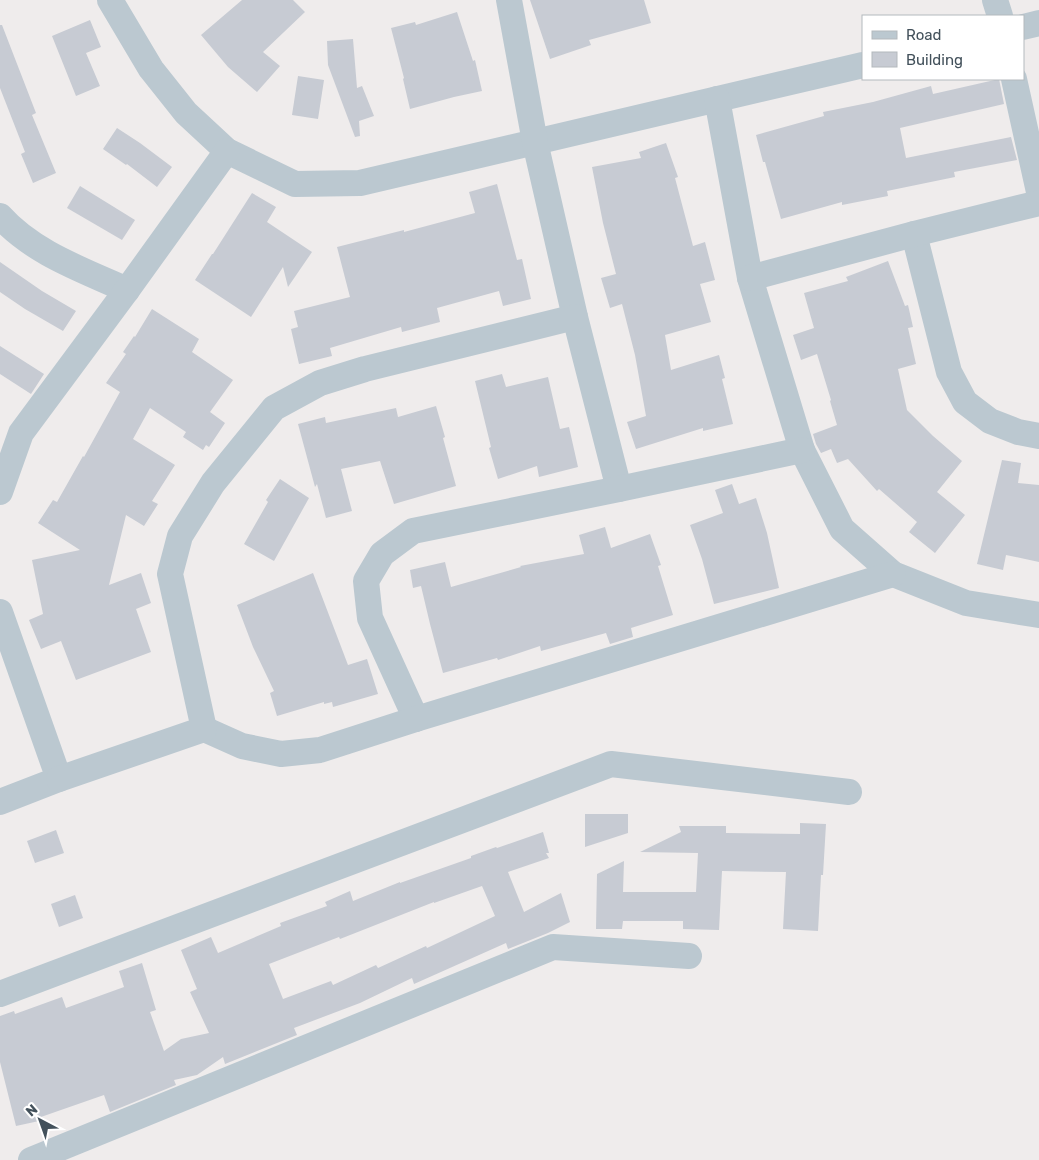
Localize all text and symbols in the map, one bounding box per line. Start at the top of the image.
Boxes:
legend [862,15,1024,80]
text: Road [906,26,942,44]
text: Building [906,51,963,69]
north arrow [15,1095,65,1145]
text: N [22,1101,41,1120]

